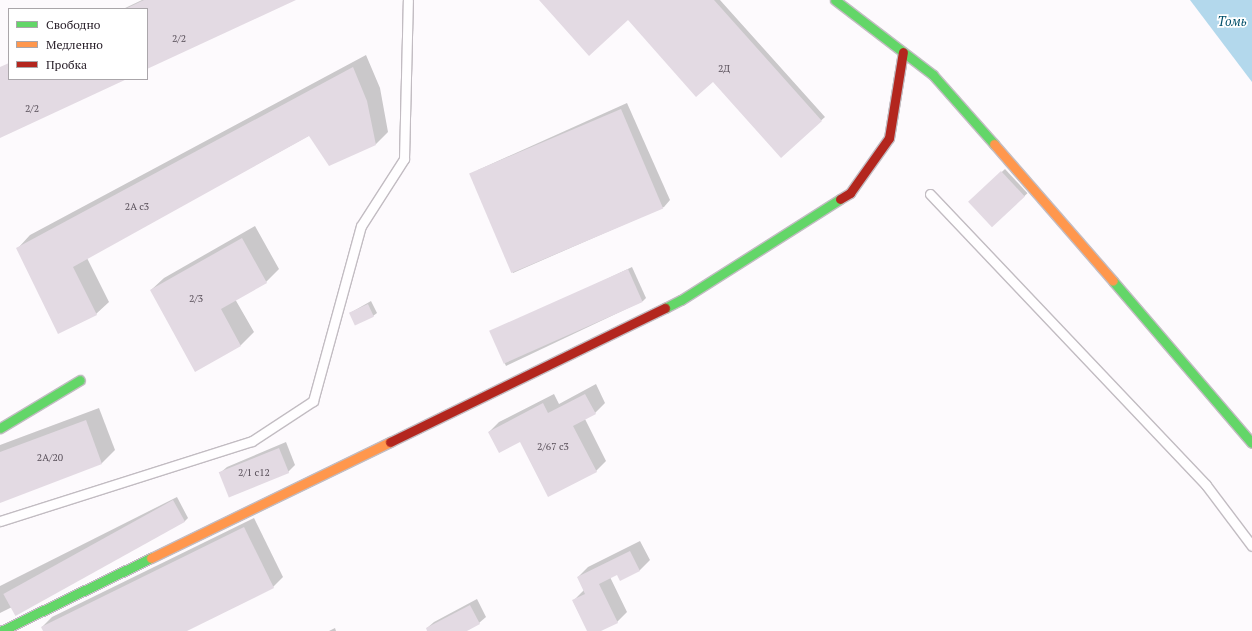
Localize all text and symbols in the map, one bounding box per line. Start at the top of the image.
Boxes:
legend [8,8,148,80]
water label: Томь [1217,13,1247,29]
text: Свободно [46,17,100,32]
house number: 2/2 [172,33,186,45]
text: Медленно [46,37,103,52]
text: Пробка [46,57,87,72]
house number: 2Д [718,63,730,75]
house number: 2/2 [25,103,39,115]
house number: 2А с3 [125,201,149,213]
house number: 2/3 [189,293,203,305]
house number: 2/67 с3 [537,441,569,453]
house number: 2А/20 [37,452,63,464]
house number: 2/1 с12 [238,467,270,479]

